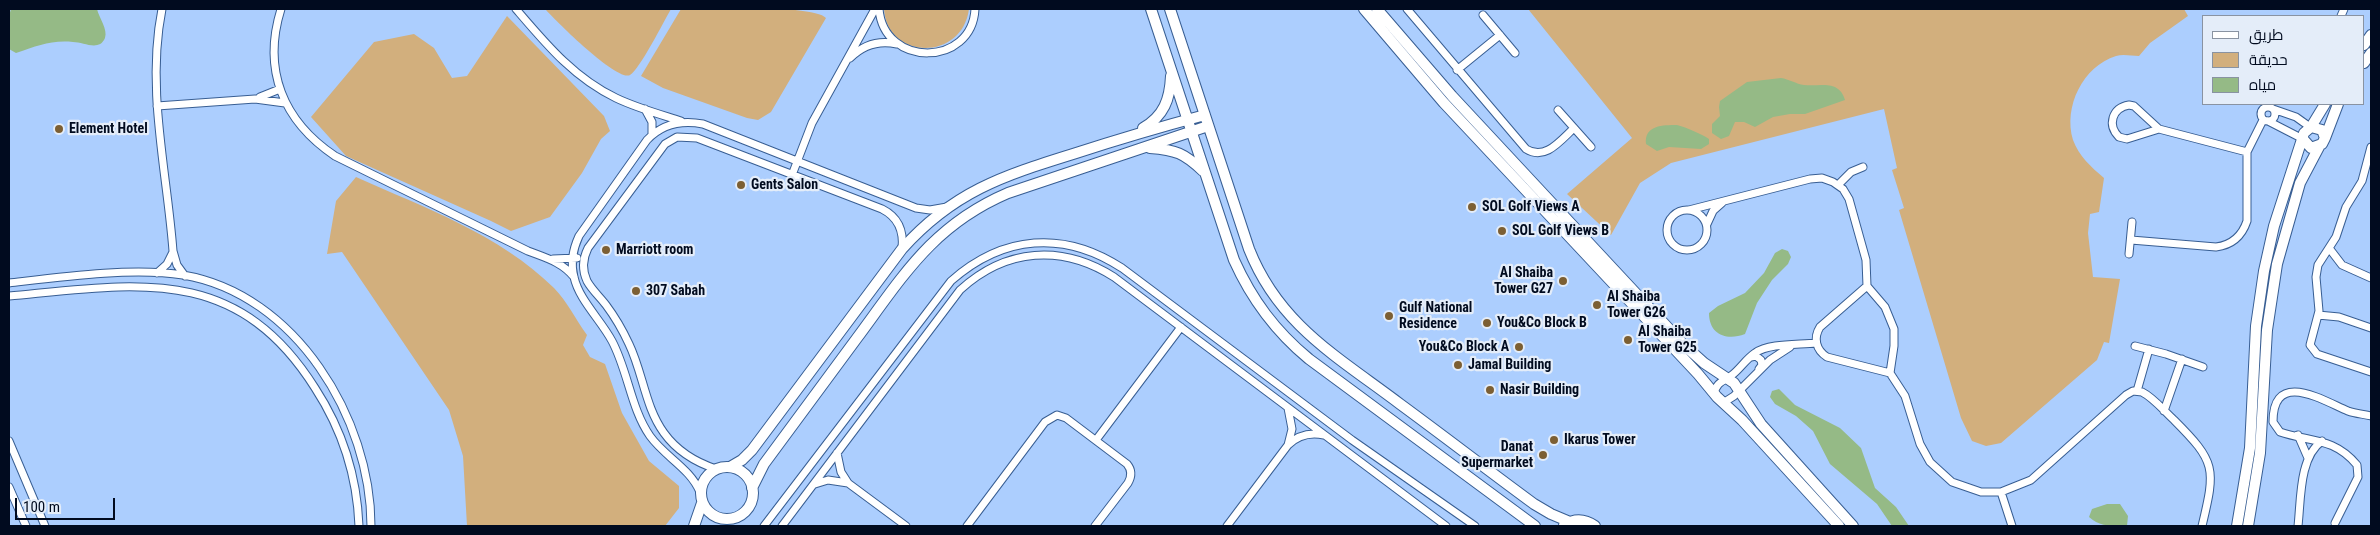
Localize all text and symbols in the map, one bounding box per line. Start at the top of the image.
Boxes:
legend [2202,15,2365,105]
text: طريق [2249,26,2283,44]
text: حديقة [2249,51,2288,69]
text: مياه [2249,76,2276,94]
place label: Element Hotel [69,121,148,137]
marker: Element Hotel [53,123,65,135]
place label: Gents Salon [751,177,818,193]
marker: Gents Salon [735,179,747,191]
place label: SOL Golf Views A [1482,199,1580,215]
marker: SOL Golf Views A [1466,201,1478,213]
place label: SOL Golf Views B [1512,223,1609,239]
marker: SOL Golf Views B [1496,225,1508,237]
place label: Marriott room [616,242,693,258]
marker: Marriott room [600,244,612,256]
place label: Al Shaiba Tower G27 [1494,265,1553,298]
marker: Al Shaiba Tower G27 [1557,275,1569,287]
place label: 307 Sabah [646,283,705,299]
marker: 307 Sabah [630,285,642,297]
place label: Al Shaiba Tower G26 [1607,289,1666,322]
marker: Al Shaiba Tower G26 [1591,299,1603,311]
place label: Gulf National Residence [1399,300,1472,332]
marker: Gulf National Residence [1383,310,1395,322]
place label: You&Co Block B [1497,315,1587,331]
marker: You&Co Block B [1481,317,1493,329]
place label: Al Shaiba Tower G25 [1638,324,1697,357]
marker: Al Shaiba Tower G25 [1622,334,1634,346]
place label: You&Co Block A [1419,339,1509,355]
marker: You&Co Block A [1513,341,1525,353]
place label: Jamal Building [1468,357,1551,373]
marker: Jamal Building [1452,359,1464,371]
place label: Nasir Building [1500,382,1579,398]
marker: Nasir Building [1484,384,1496,396]
place label: Ikarus Tower [1564,432,1636,448]
marker: Ikarus Tower [1548,434,1560,446]
place label: Danat Supermarket [1461,439,1533,472]
marker: Danat Supermarket [1537,449,1549,461]
scale bar [18,488,118,520]
text: 100 m [23,498,60,516]

